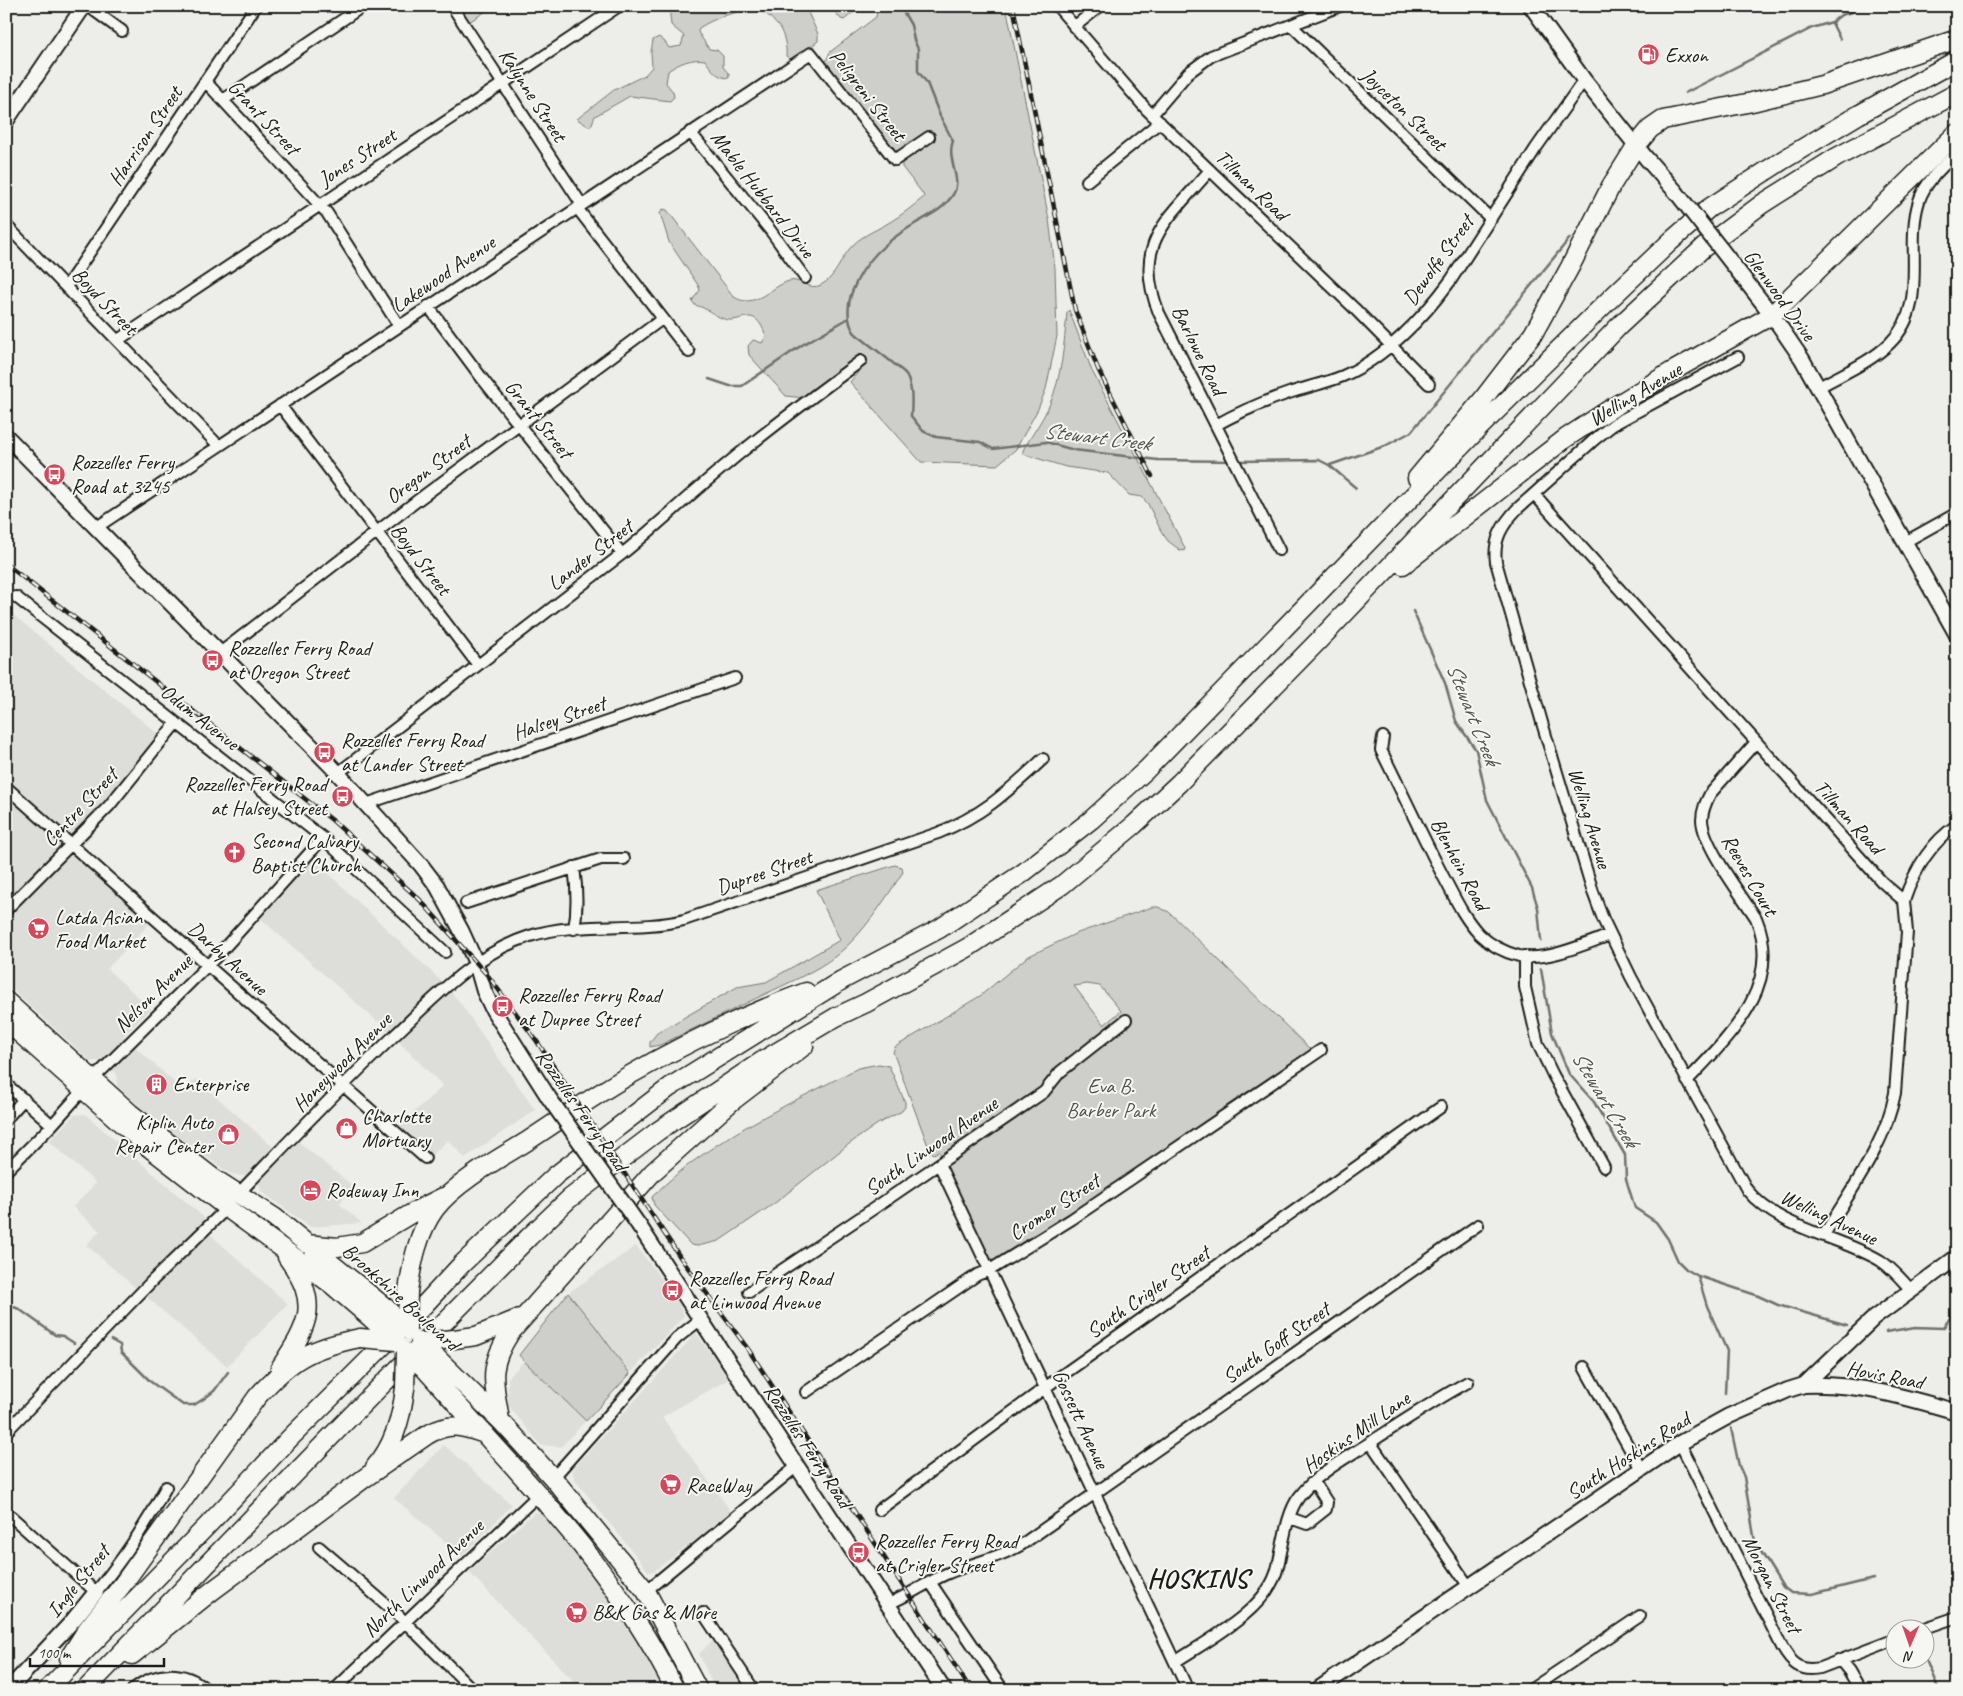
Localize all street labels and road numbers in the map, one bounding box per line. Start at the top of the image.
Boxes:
street label: Kalynne Street [493,44,574,148]
street label: Peligreni Street [824,44,913,148]
street label: Joyceton Street [1355,61,1454,158]
street label: Grant Street [223,74,308,162]
street label: Harrison Street [102,80,189,191]
street label: Jones Street [312,121,402,192]
street label: Mable Hubbard Drive [705,125,821,264]
street label: Tillman Road [1210,144,1297,229]
street label: Dewolfe Street [1397,208,1481,310]
street label: Lakewood Avenue [386,228,502,318]
street label: Glenwood Drive [1738,244,1823,347]
street label: Boyd Street [66,262,145,342]
street label: Barlowe Road [1166,301,1233,402]
street label: Welling Avenue [1584,356,1687,432]
street label: Grant Street [499,374,580,466]
street label: Oregon Street [380,427,478,509]
street label: Lander Street [542,512,640,596]
street label: Boyd Street [385,518,458,602]
street label: Odum Avenue [156,678,246,757]
street label: Halsey Street [509,689,612,746]
street label: Centre Street [37,760,125,852]
street label: Welling Avenue [1562,765,1618,873]
street label: Tillman Road [1809,774,1892,862]
street label: Blenhein Road [1425,813,1497,918]
street label: Reeves Court [1716,829,1785,922]
street label: Dupree Street [713,843,817,900]
street label: Darby Avenue [183,915,274,1001]
street label: Nelson Avenue [108,947,199,1038]
street label: Honeywood Avenue [287,1005,399,1117]
street label: Rozzelles Ferry Road [530,1044,635,1178]
street label: South Linwood Avenue [860,1090,1003,1201]
street label: Cromer Street [1004,1166,1107,1246]
street label: Welling Avenue [1776,1183,1883,1251]
street label: Brookshire Boulevard [337,1238,467,1358]
street label: South Crigler Street [1081,1238,1217,1344]
street label: South Goff Street [1217,1295,1337,1390]
street label: Hovis Road [1844,1355,1928,1396]
street label: Gossett Avenue [1047,1365,1116,1474]
street label: Rozzelles Ferry Road [758,1379,859,1515]
street label: Hoskins Mill Lane [1297,1385,1416,1479]
street label: South Hoskins Road [1561,1404,1698,1506]
street label: North Linwood Avenue [357,1512,491,1642]
street label: Morgan Street [1736,1531,1809,1640]
street label: Ingle Street [41,1537,117,1623]

